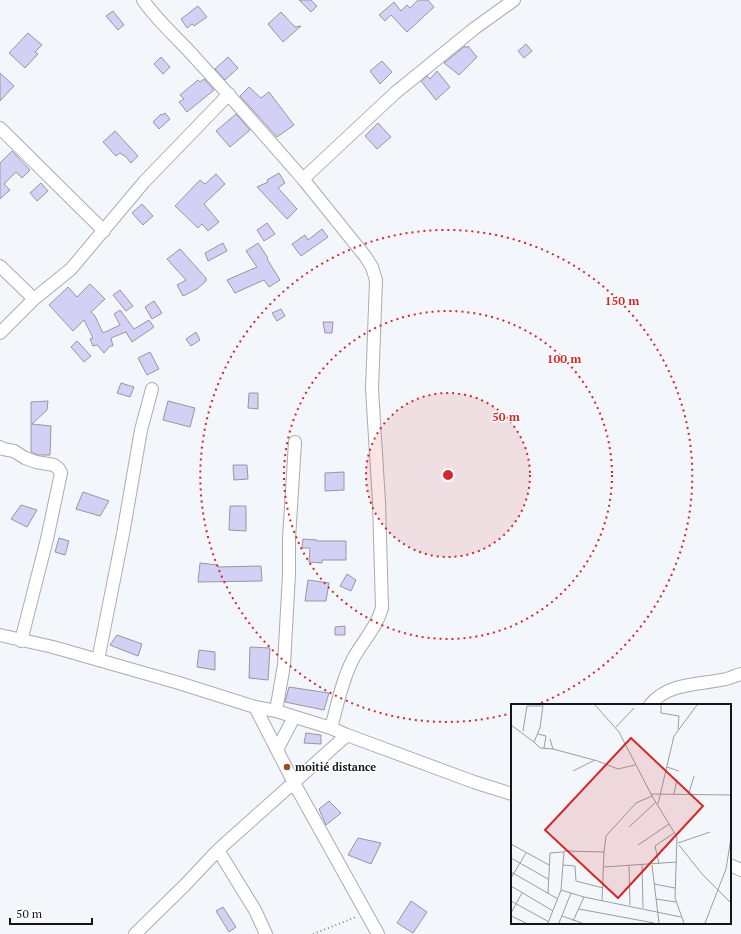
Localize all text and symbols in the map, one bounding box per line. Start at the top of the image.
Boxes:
text: 150 m [605,293,639,308]
text: 100 m [547,351,581,366]
text: 50 m [492,409,520,424]
centre of rings [441,468,455,482]
inset map [511,704,731,924]
place label: moitié distance [295,760,376,774]
marker: moitié distance [282,762,292,772]
scale bar [10,900,92,926]
text: 50 m [16,906,43,921]

